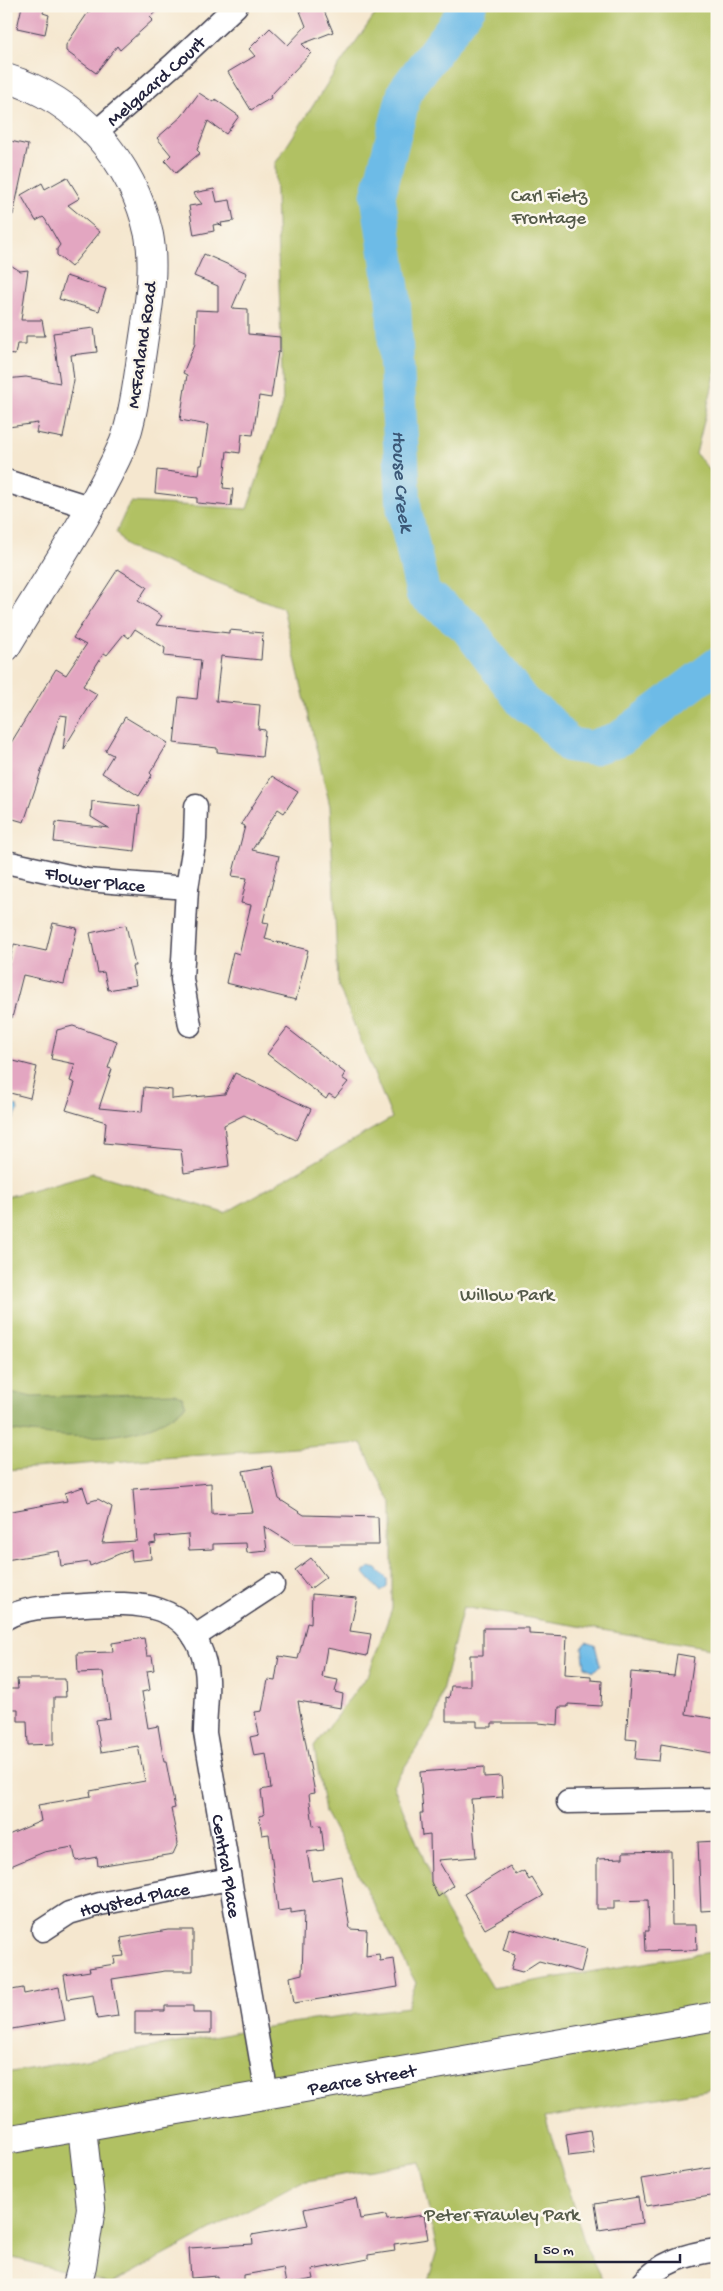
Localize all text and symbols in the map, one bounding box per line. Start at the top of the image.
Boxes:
street label: Melgaard Court [103,31,213,133]
park label: Carl Fietz Frontage [511,186,588,231]
street label: McFarland Road [123,279,164,410]
water label: House Creek [385,430,417,536]
street label: Flower Place [41,863,146,900]
park label: Willow Park [460,1285,556,1308]
street label: Central Place [204,1813,244,1920]
street label: Hoysted Place [77,1879,192,1924]
street label: Pearce Street [306,2060,420,2102]
park label: Peter Frawley Park [424,2205,581,2228]
scale bar [536,2231,679,2263]
text: 50 m [543,2242,574,2260]

